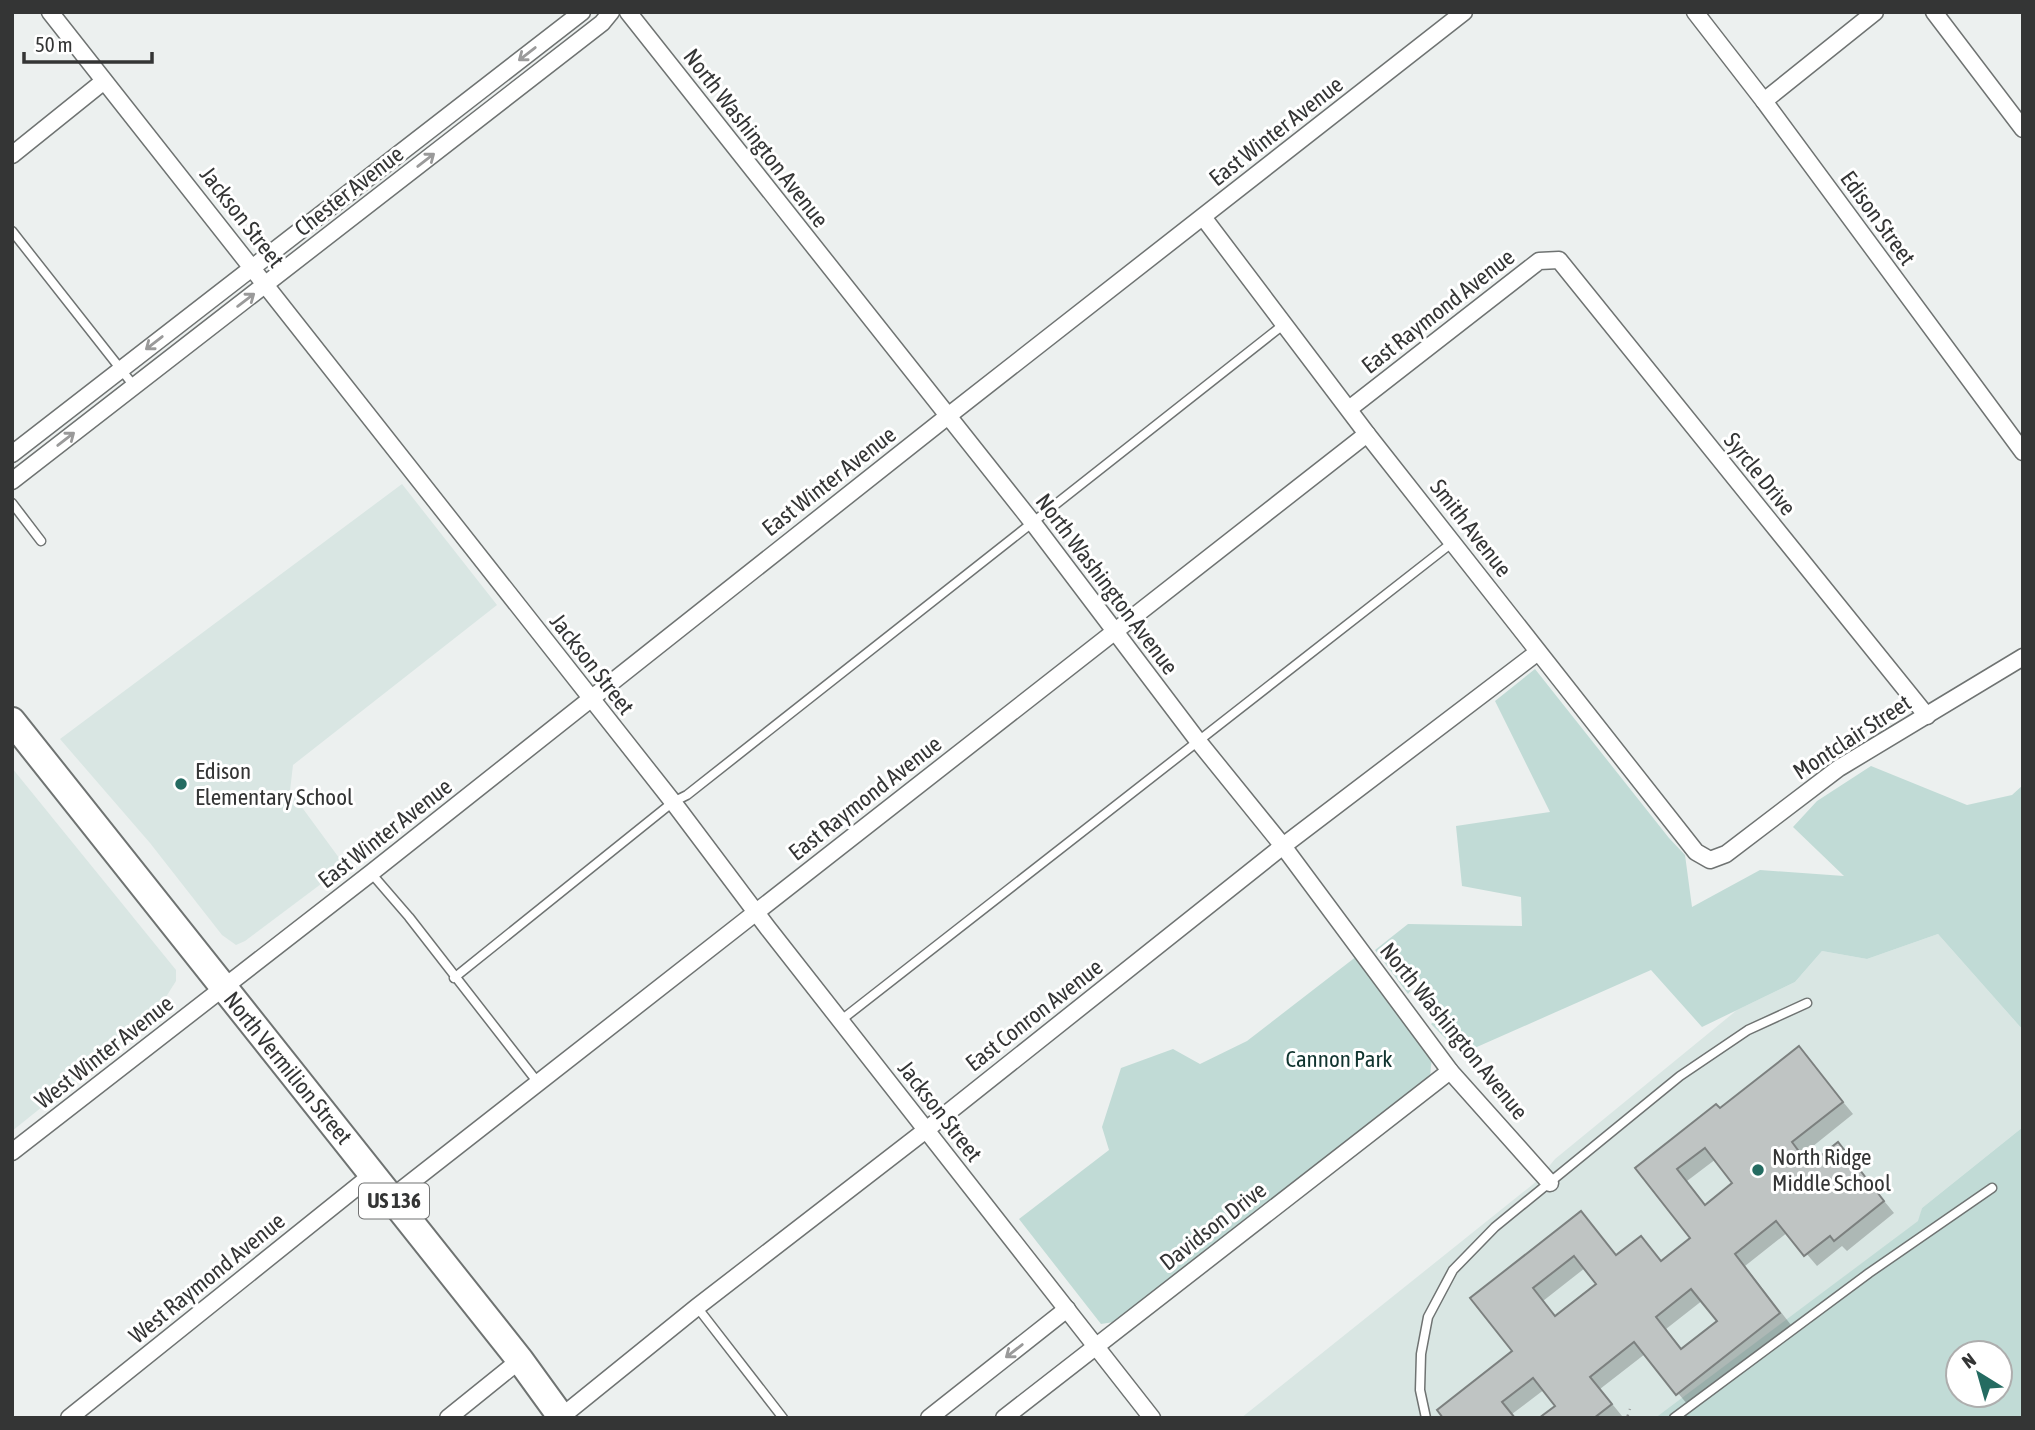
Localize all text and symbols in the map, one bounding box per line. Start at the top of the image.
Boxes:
scale bar [24,21,152,65]
text: 50 m [35,32,73,56]
street label: North Washington Avenue [678,44,834,232]
one-way arrow [519,46,537,61]
street label: East Winter Avenue [1204,71,1348,191]
street label: Chester Avenue [290,141,408,241]
one-way arrow [416,153,434,168]
street label: Jackson Street [195,162,289,272]
street label: Edison Street [1835,166,1921,270]
street label: East Raymond Avenue [1357,243,1519,379]
one-way arrow [236,292,255,307]
one-way arrow [145,336,164,351]
street label: East Winter Avenue [757,421,901,541]
street label: Syrcle Drive [1719,428,1801,520]
one-way arrow [56,432,75,447]
street label: Smith Avenue [1425,474,1517,582]
street label: North Washington Avenue [1031,489,1183,679]
street label: Jackson Street [545,609,639,719]
street label: Montclair Street [1788,689,1916,785]
street label: East Raymond Avenue [784,730,946,866]
place label: Edison Elementary School [195,758,353,810]
street label: East Winter Avenue [313,773,457,893]
marker: Edison Elementary School [173,776,189,792]
street label: North Washington Avenue [1375,938,1533,1124]
street label: East Conron Avenue [960,954,1108,1076]
street label: North Vermilion Street [219,987,357,1149]
street label: West Winter Avenue [30,990,178,1114]
park label: Cannon Park [1286,1046,1392,1072]
street label: Jackson Street [893,1056,987,1166]
place label: North Ridge Middle School [1772,1144,1891,1196]
marker: North Ridge Middle School [1750,1162,1766,1178]
street label: Davidson Drive [1155,1177,1271,1275]
road number: US 136 [359,1184,429,1218]
street label: West Raymond Avenue [124,1207,290,1349]
north arrow [1944,1339,2014,1409]
one-way arrow [1005,1344,1023,1359]
text: N [1958,1348,1980,1373]

